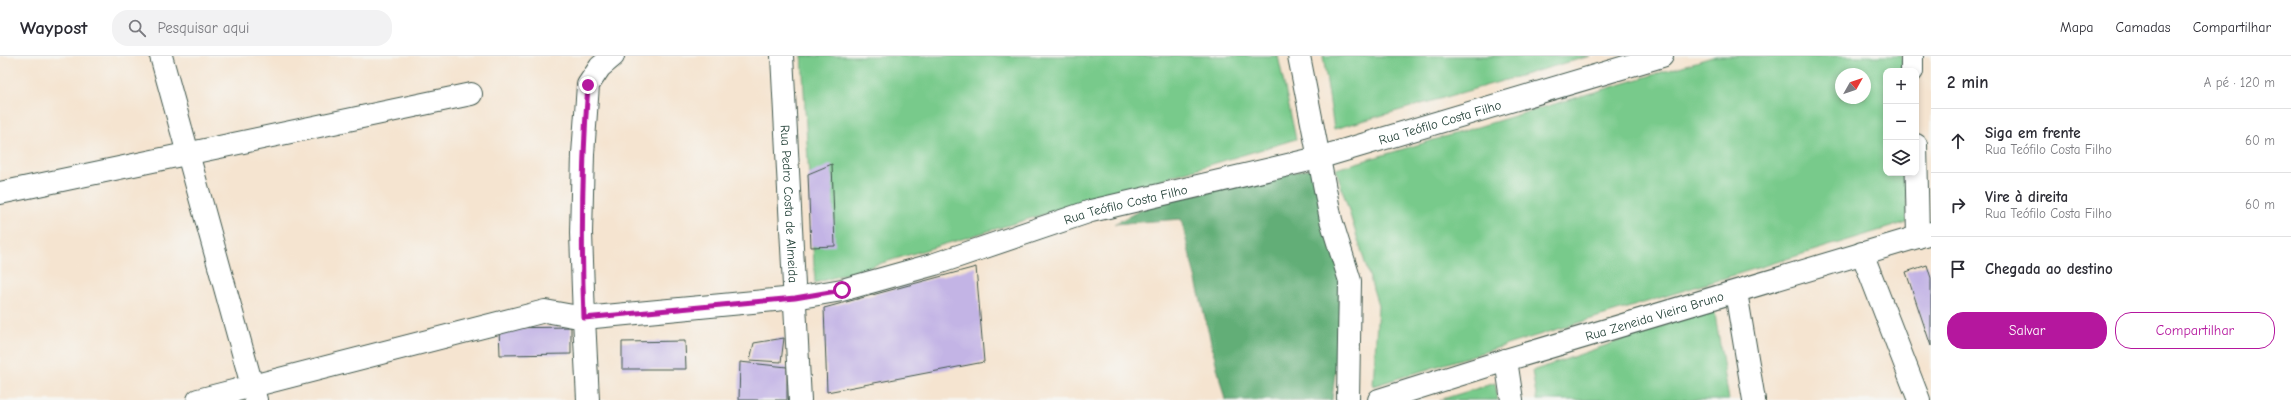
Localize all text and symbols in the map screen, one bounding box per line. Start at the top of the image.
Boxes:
search box [112,10,392,46]
text: Waypost [20,17,88,39]
icon: search [126,17,148,39]
text: Pesquisar aqui [158,19,249,37]
text: Mapa [2060,19,2094,36]
text: Camadas [2116,19,2171,36]
text: Compartilhar [2193,19,2271,36]
north arrow [1835,68,1871,104]
map controls [1883,68,1919,176]
button: + [1883,68,1919,104]
text: 2 min [1947,73,1988,92]
text: A pé · 120 m [2204,75,2275,90]
route end [579,76,597,94]
street label: Rua Teófilo Costa Filho [1377,97,1503,148]
button: − [1883,104,1919,140]
street label: Rua Pedro Costa de Almeida [778,124,801,283]
text: Siga em frente [1985,124,2081,142]
icon: ahead [1947,130,1969,152]
text: 60 m [2245,133,2275,148]
button: layers [1883,140,1919,176]
text: Rua Teófilo Costa Filho [1985,142,2112,157]
street label: Rua Teófilo Costa Filho [1062,182,1189,228]
text: Vire à direita [1985,188,2068,206]
icon: right [1947,194,1969,216]
text: 60 m [2245,197,2275,212]
text: Rua Teófilo Costa Filho [1985,206,2112,221]
icon: arrive [1947,258,1969,280]
text: Chegada ao destino [1985,260,2113,278]
route start [833,281,851,299]
street label: Rua Zeneida Vieira Bruno [1584,288,1726,344]
button: Salvar [1947,312,2107,349]
button: Compartilhar [2115,312,2275,349]

